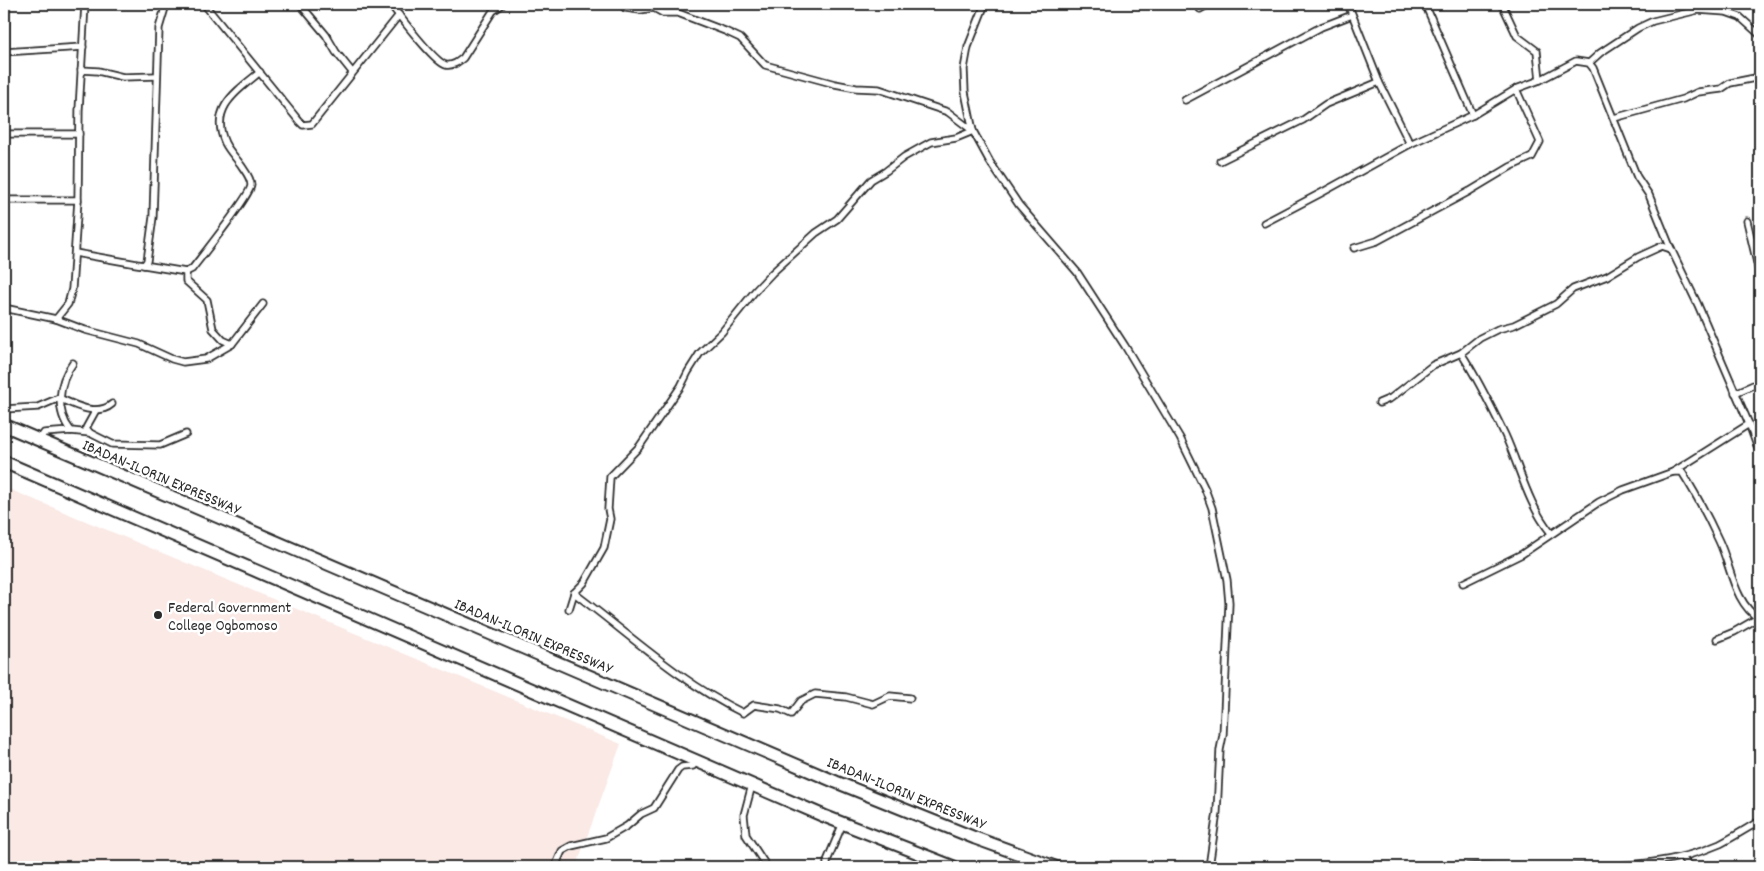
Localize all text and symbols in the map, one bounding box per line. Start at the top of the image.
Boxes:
street label: IBADAN-ILORIN EXPRESSWAY [78,435,245,523]
street label: IBADAN-ILORIN EXPRESSWAY [450,594,617,682]
place label: Federal Government College Ogbomoso [168,597,291,638]
marker: Federal Government College Ogbomoso [152,609,164,621]
street label: IBADAN-ILORIN EXPRESSWAY [823,752,990,837]

